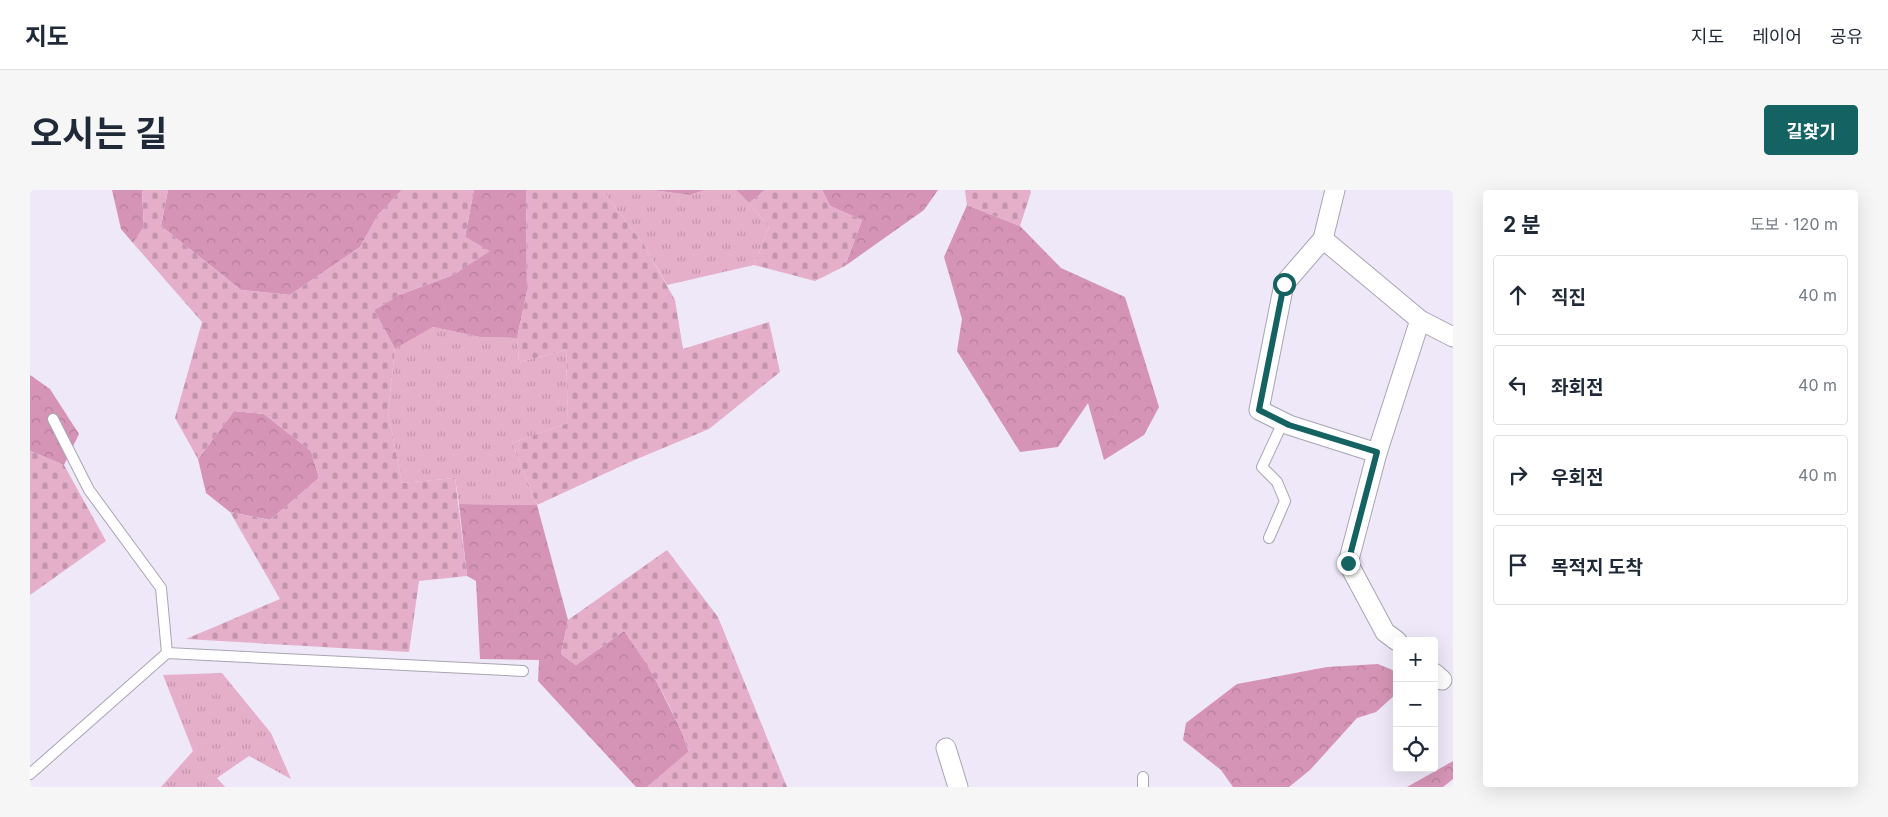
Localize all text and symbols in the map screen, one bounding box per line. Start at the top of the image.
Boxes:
text: 지도 [25,22,69,51]
text: 지도 [1691,26,1724,47]
text: 레이어 [1752,26,1802,47]
text: 공유 [1830,26,1863,47]
button: 길찾기 [1764,105,1858,155]
text: 오시는 길 [30,112,167,154]
text: 2 분 [1503,212,1541,237]
text: 도보 · 120 m [1750,214,1838,234]
route start [1273,273,1296,296]
icon: ahead [1504,281,1532,309]
text: 40 m [1798,285,1837,305]
text: 직진 [1551,286,1586,309]
icon: left [1504,371,1532,399]
text: 40 m [1798,375,1837,395]
text: 좌회전 [1551,376,1603,399]
icon: right [1504,461,1532,489]
text: 40 m [1798,465,1837,485]
text: 우회전 [1551,466,1603,489]
icon: arrive [1504,551,1532,579]
route end [1337,552,1360,575]
text: 목적지 도착 [1551,556,1643,579]
map controls [1393,637,1438,772]
button: + [1393,637,1438,682]
button: − [1393,682,1438,727]
button: locate [1393,727,1438,772]

